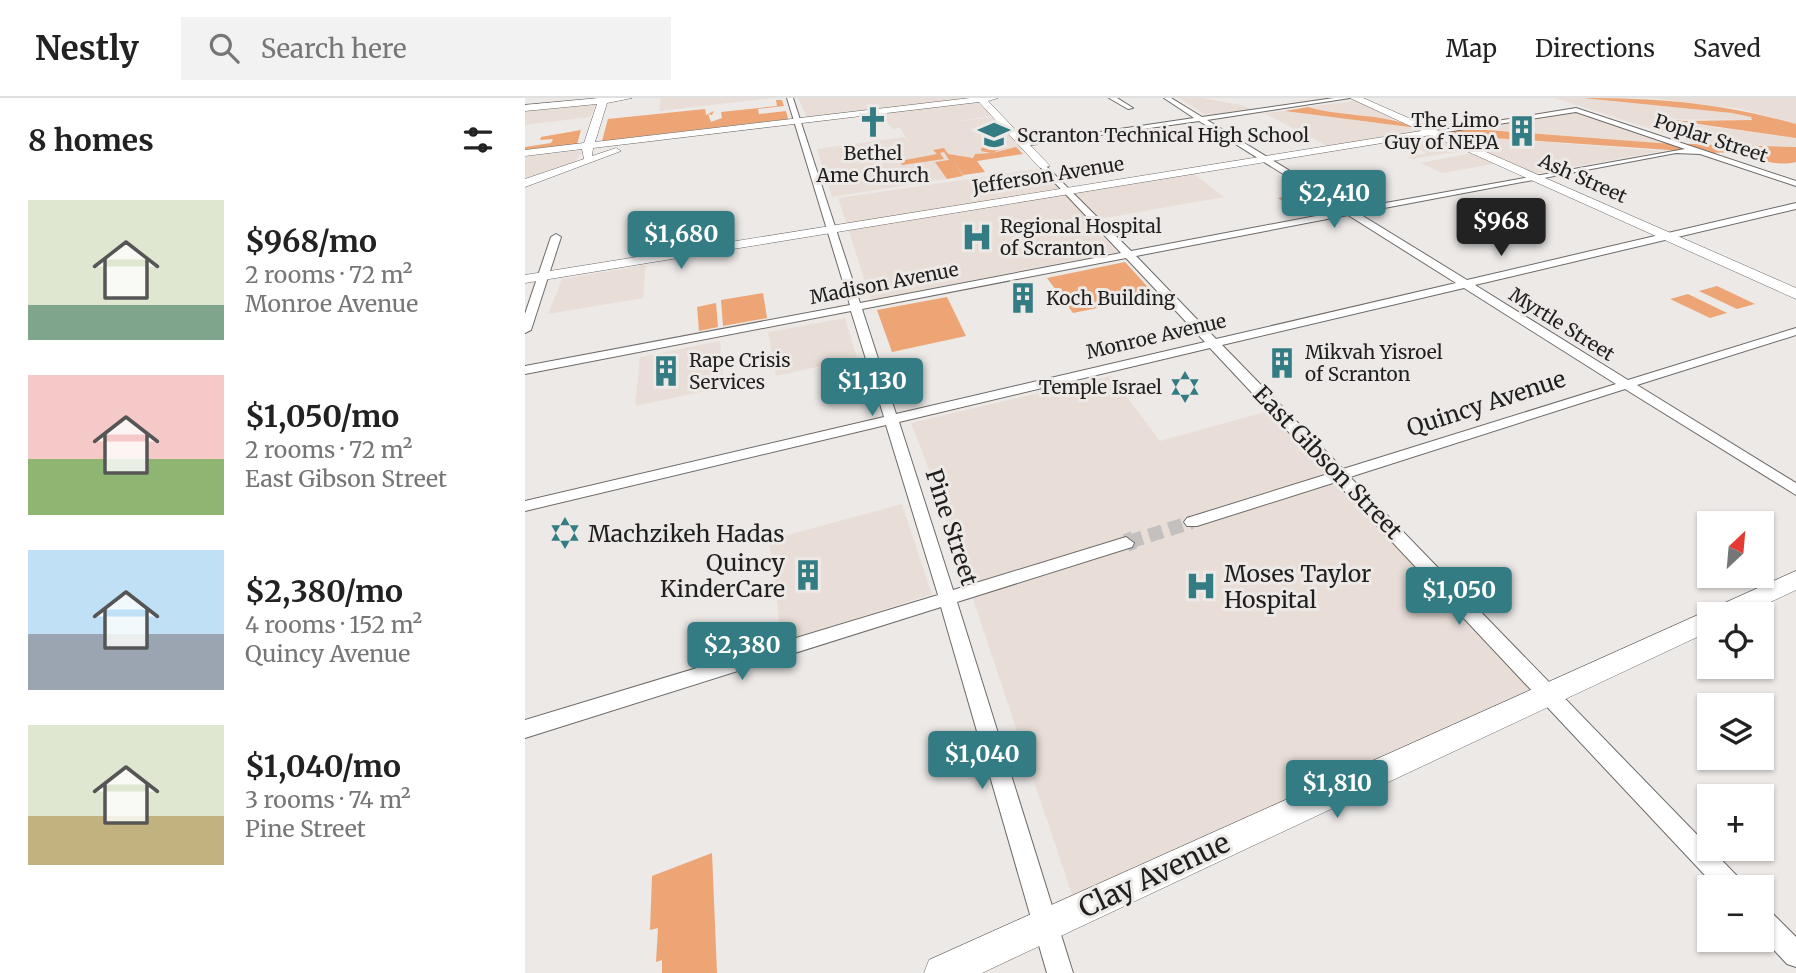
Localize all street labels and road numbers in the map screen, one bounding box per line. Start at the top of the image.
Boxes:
street label: Poplar Street [1651,108,1771,168]
street label: Ash Street [1534,148,1631,208]
street label: Jefferson Avenue [969,151,1126,199]
street label: Madison Avenue [808,257,960,309]
street label: Myrtle Street [1505,282,1620,366]
street label: Monroe Avenue [1084,308,1228,364]
street label: Quincy Avenue [1403,364,1569,442]
street label: East Gibson Street [1247,379,1409,545]
street label: Pine Street [920,465,984,589]
street label: Clay Avenue [1073,824,1235,926]

